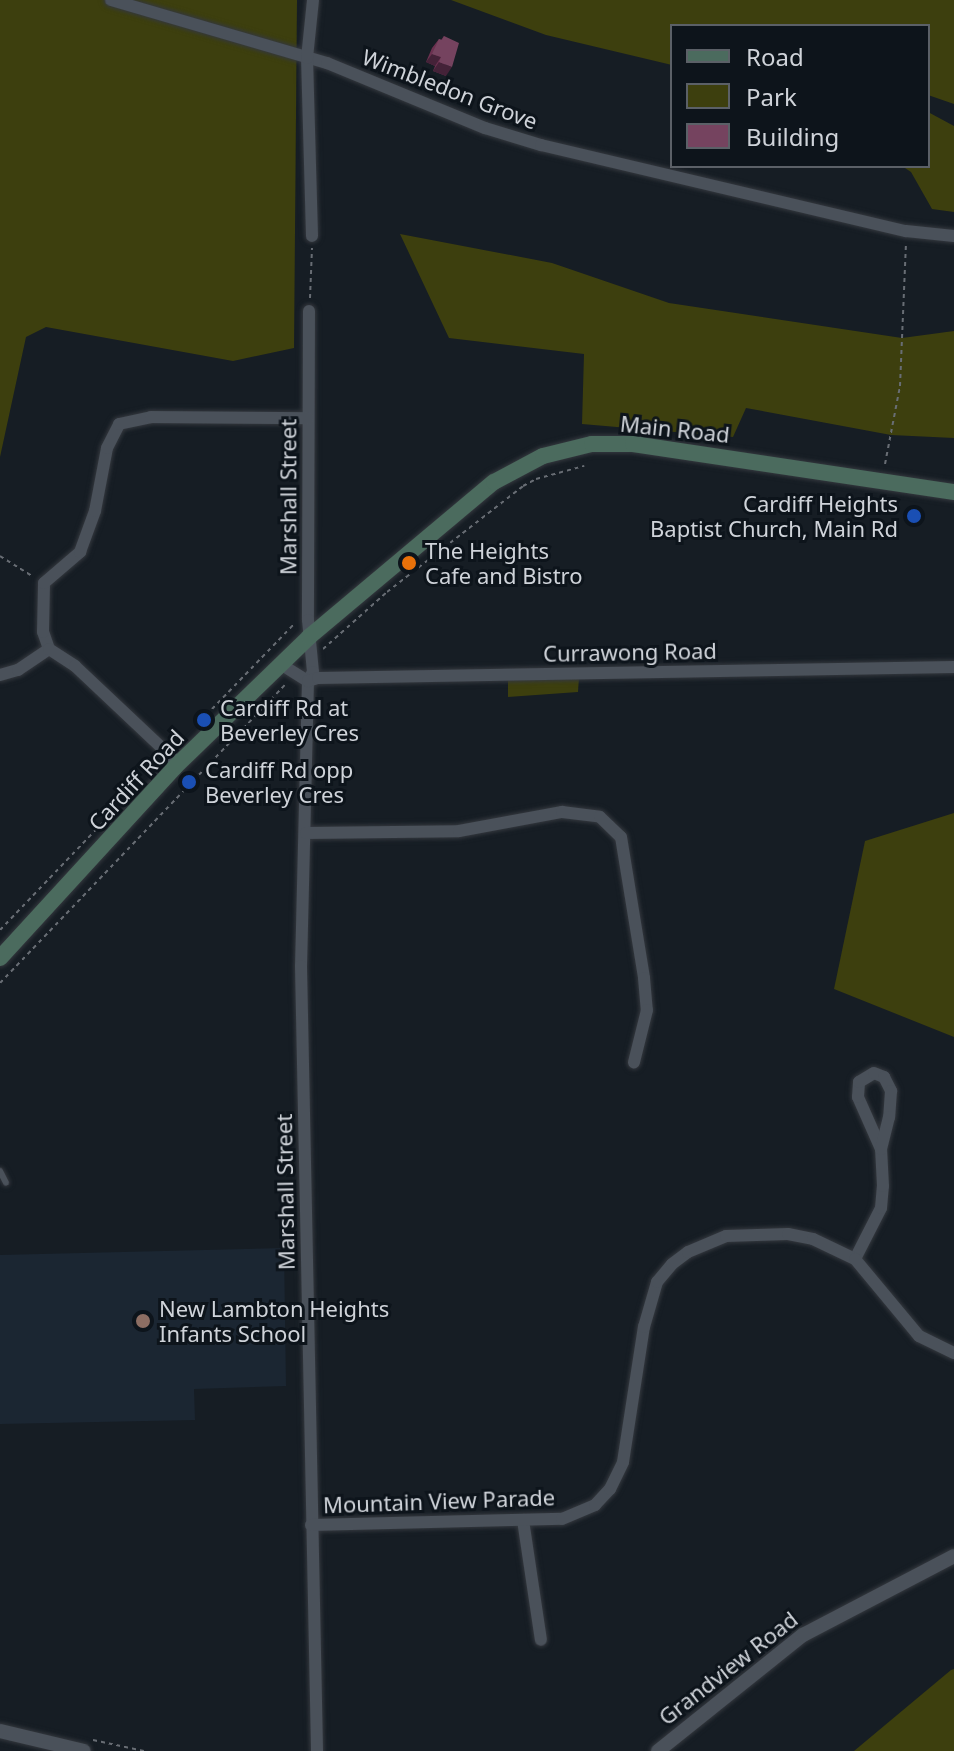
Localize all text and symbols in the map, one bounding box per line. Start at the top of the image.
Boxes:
legend [670,24,930,168]
text: Road [746,40,804,73]
street label: Wimbledon Grove [359,43,541,135]
text: Park [746,80,797,113]
text: Building [746,120,839,153]
street label: Main Road [619,410,731,448]
street label: Marshall Street [275,419,301,575]
place label: Cardiff Heights Baptist Church, Main Rd [650,490,898,542]
marker: Cardiff Heights Baptist Church, Main Rd [905,507,923,525]
place label: The Heights Cafe and Bistro [425,537,583,588]
marker: The Heights Cafe and Bistro [400,554,418,572]
street label: Currawong Road [543,637,717,667]
place label: Cardiff Rd at Beverley Cres [220,694,359,746]
marker: Cardiff Rd at Beverley Cres [195,711,213,729]
street label: Cardiff Road [83,724,189,836]
place label: Cardiff Rd opp Beverley Cres [205,756,353,808]
marker: Cardiff Rd opp Beverley Cres [180,773,198,791]
street label: Marshall Street [270,1114,300,1270]
place label: New Lambton Heights Infants School [159,1295,389,1346]
marker: New Lambton Heights Infants School [134,1312,152,1330]
street label: Mountain View Parade [323,1484,555,1518]
street label: Grandview Road [653,1606,803,1730]

